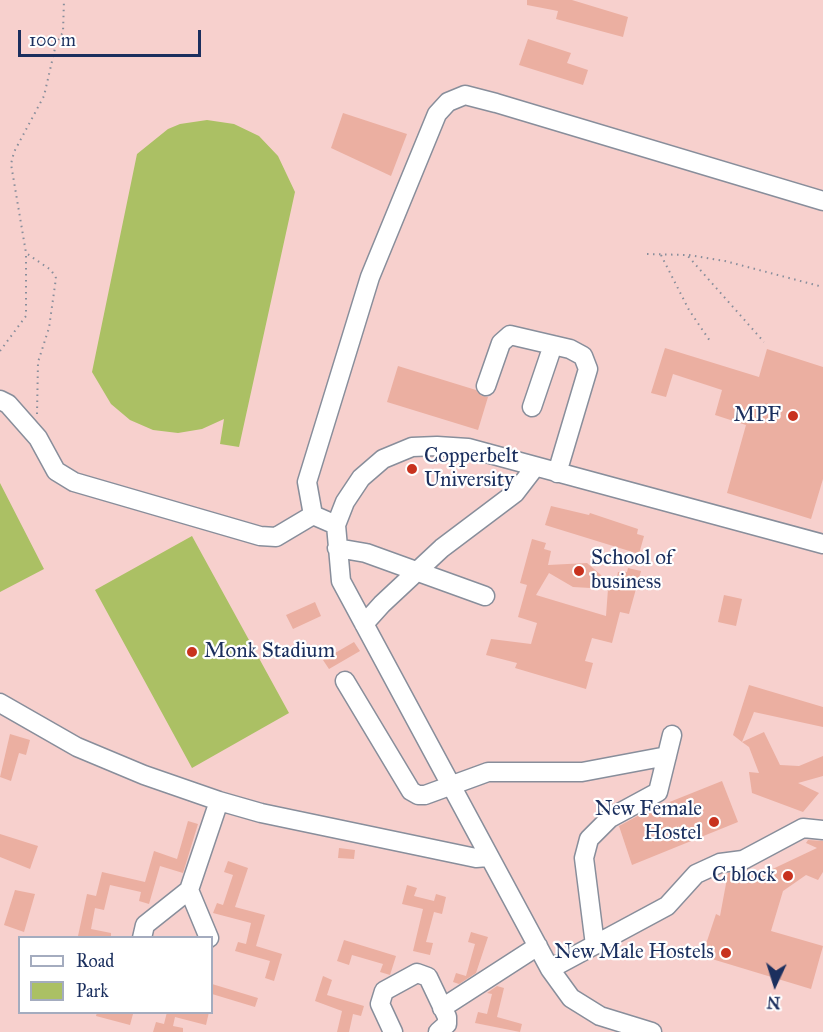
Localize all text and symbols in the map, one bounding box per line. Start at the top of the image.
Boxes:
scale bar [21,18,204,56]
text: 100 m [29,29,76,51]
place label: MPF [734,403,781,429]
marker: MPF [786,409,800,423]
place label: Copperbelt University [424,444,519,494]
marker: Copperbelt University [405,462,419,476]
place label: School of business [591,546,673,596]
marker: School of business [572,564,586,578]
place label: Monk Stadium [204,639,335,665]
marker: Monk Stadium [185,645,199,659]
place label: New Female Hostel [595,797,702,847]
marker: New Female Hostel [707,815,721,829]
place label: C block [712,863,776,889]
marker: C block [781,869,795,883]
legend [18,936,213,1014]
place label: New Male Hostels [554,940,714,966]
marker: New Male Hostels [719,946,733,960]
text: Road [76,950,114,972]
north arrow [745,954,805,1014]
text: Park [76,980,109,1002]
text: N [766,993,781,1012]

